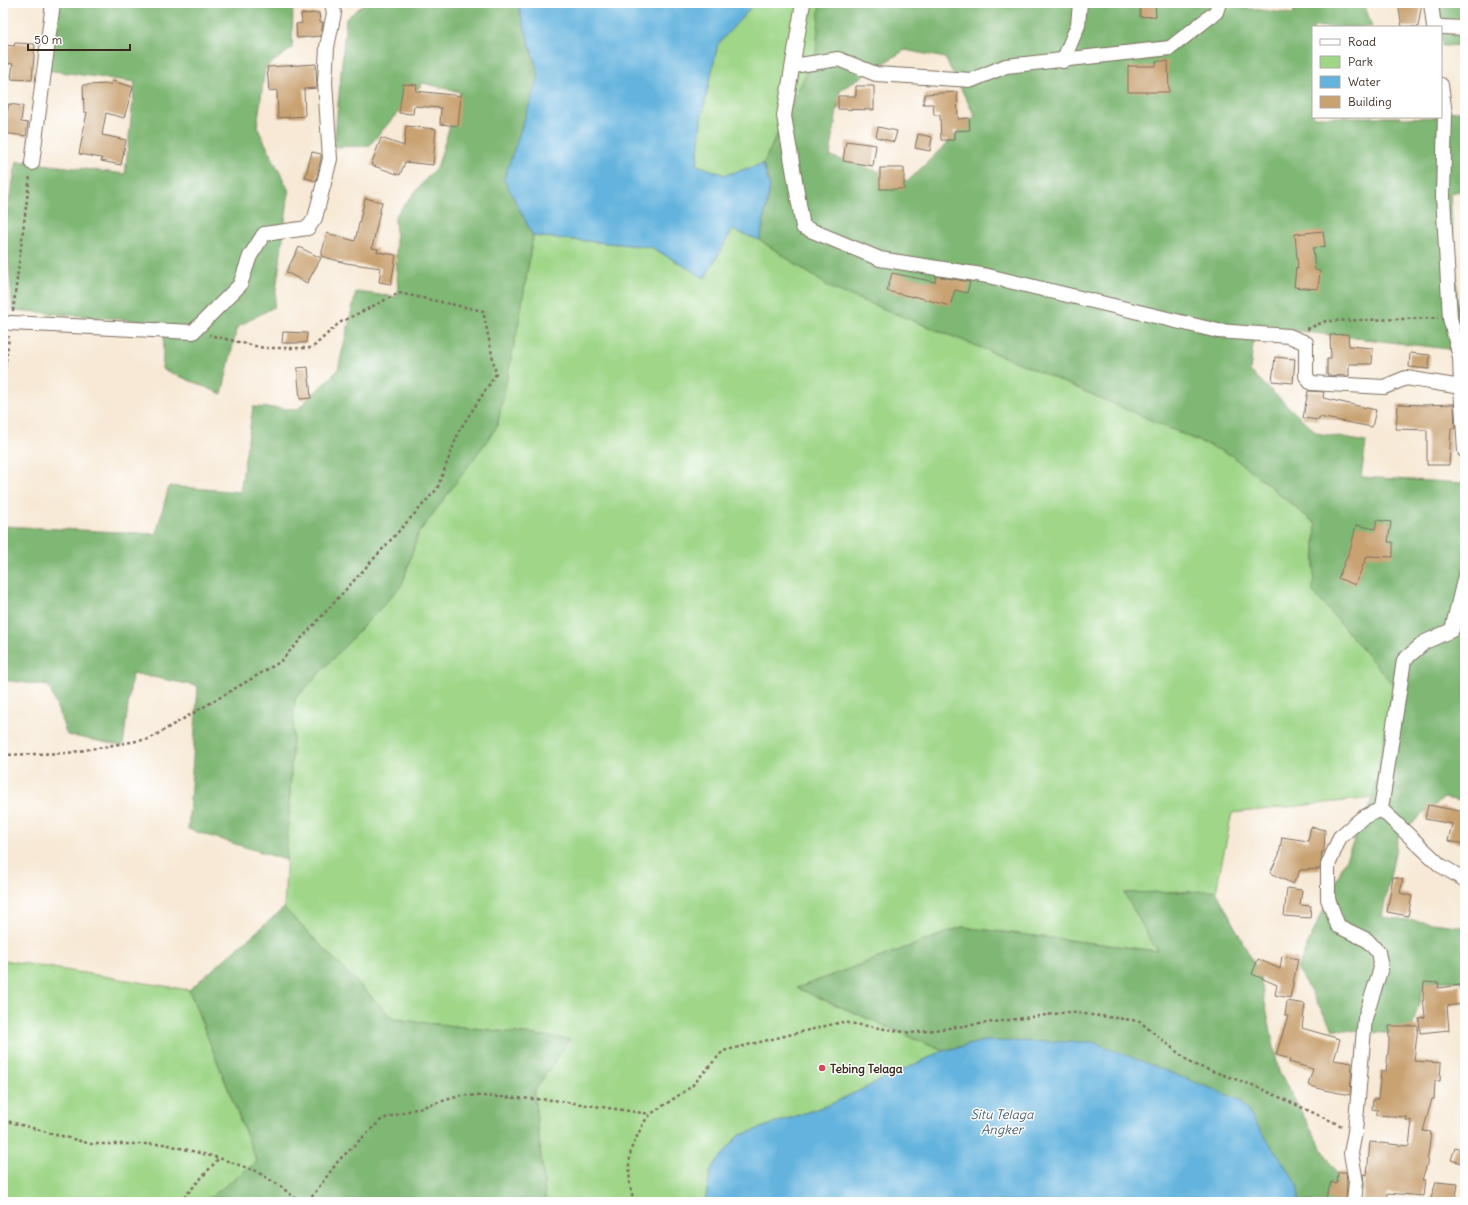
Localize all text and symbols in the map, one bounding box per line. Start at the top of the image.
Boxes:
scale bar [28,26,130,52]
legend [1312,26,1442,118]
text: 50 m [34,32,63,47]
text: Road [1348,34,1376,49]
text: Park [1348,54,1373,69]
text: Water [1348,74,1381,89]
text: Building [1348,94,1392,109]
place label: Tebing Telaga [830,1061,903,1077]
marker: Tebing Telaga [817,1063,827,1073]
water label: Situ Telaga Angker [970,1106,1034,1138]

